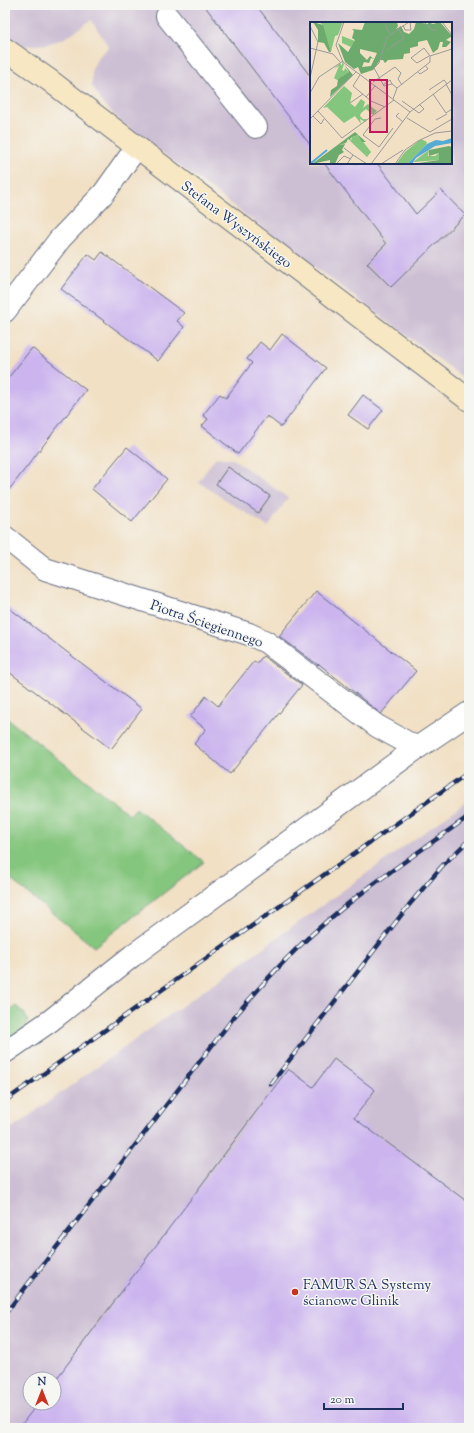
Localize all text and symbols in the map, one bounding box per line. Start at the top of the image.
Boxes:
inset map [310,22,452,164]
street label: Stefana Wyszyńskiego [176,177,296,274]
street label: Piotra Ściegiennego [147,596,266,654]
place label: FAMUR SA Systemy ścianowe Glinik [303,1276,431,1312]
marker: FAMUR SA Systemy ścianowe Glinik [290,1287,300,1297]
north arrow [22,1371,62,1411]
text: N [37,1374,47,1390]
scale bar [324,1385,403,1411]
text: 20 m [330,1391,355,1409]

